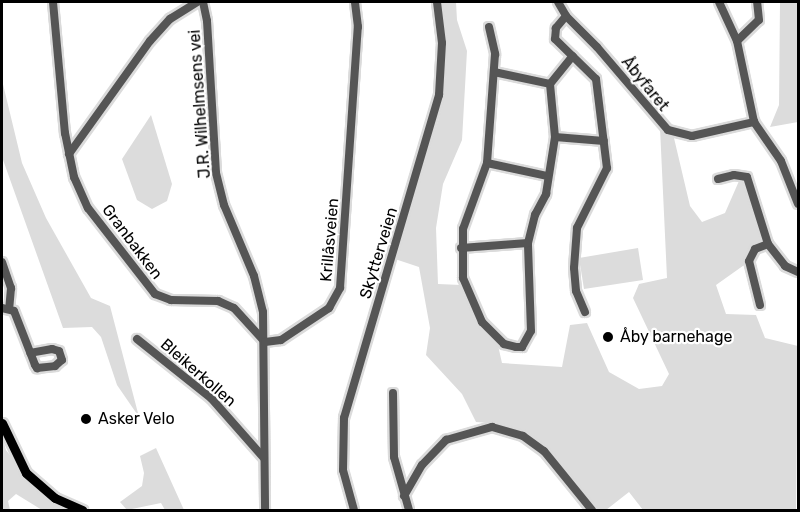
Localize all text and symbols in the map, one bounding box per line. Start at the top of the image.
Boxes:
street label: J.R. Wilhelmsens vei [185,29,215,179]
street label: Åbyfaret [617,53,673,115]
street label: Krillåsveien [317,197,343,283]
street label: Granbakken [98,201,166,283]
street label: Skytterveien [356,205,402,301]
place label: Åby barnehage [620,327,733,347]
marker: Åby barnehage [601,330,615,344]
street label: Bleikerkollen [156,335,240,411]
place label: Asker Velo [98,409,175,429]
marker: Asker Velo [79,412,93,426]

